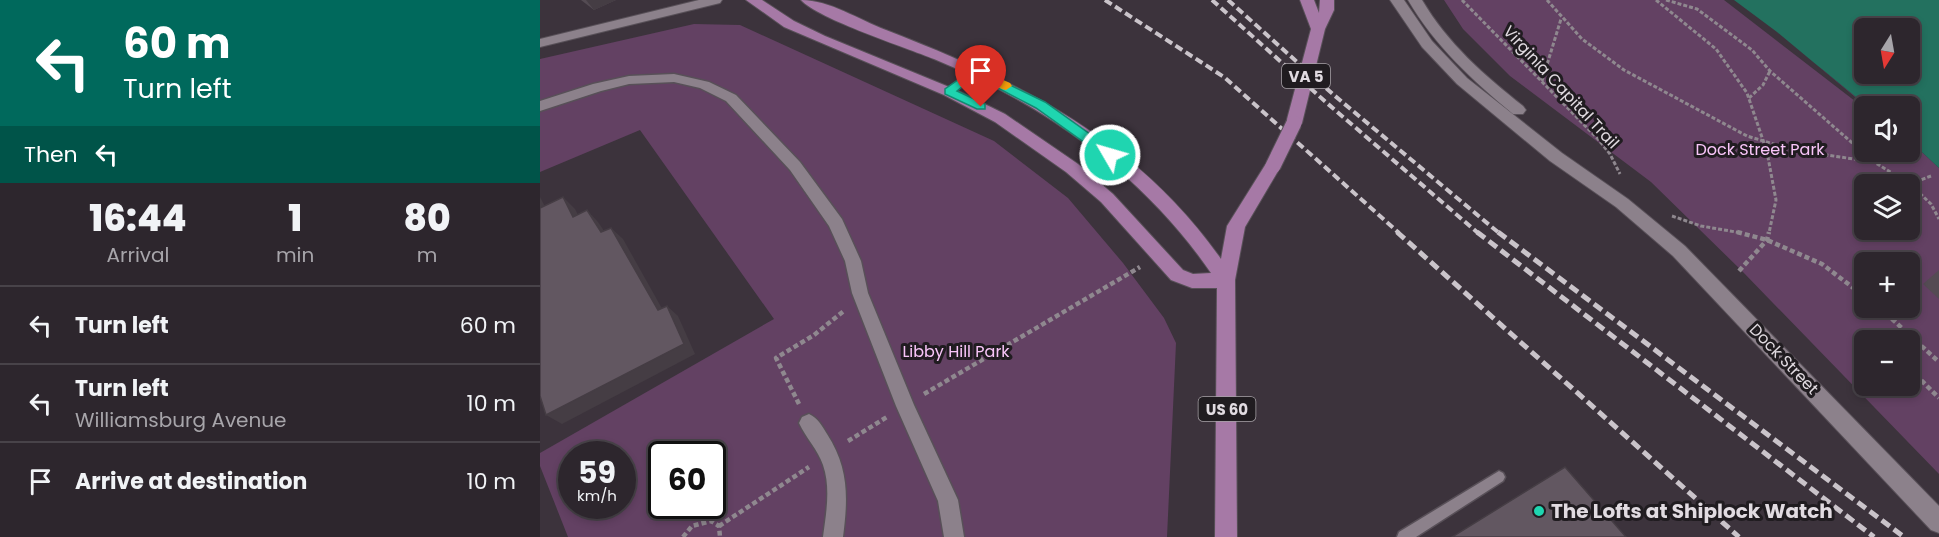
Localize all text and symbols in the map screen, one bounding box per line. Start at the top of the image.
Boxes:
text: 60 m [123,14,231,73]
north arrow [1854,18,1920,84]
map controls [1854,18,1920,396]
street label: Virginia Capital Trail [1498,20,1624,154]
icon: left [24,24,102,102]
pin [955,45,1006,107]
icon: arrive [964,54,997,87]
road number: VA 5 [1282,64,1330,88]
text: Turn left [123,70,232,107]
button: sound [1854,96,1920,162]
position arrow [1078,123,1142,187]
icon: left [90,138,123,171]
park label: Dock Street Park [1695,138,1825,161]
text: Then [24,139,78,170]
button: layers [1854,174,1920,240]
text: 16:44 [89,193,187,244]
text: 1 [288,193,302,244]
text: 80 [404,193,451,244]
text: Arrival [106,241,169,269]
text: min [276,241,314,269]
text: m [417,241,437,269]
button: + [1854,252,1920,318]
icon: left [24,309,57,342]
text: Turn left [75,310,169,341]
text: 60 m [460,310,516,341]
street label: Dock Street [1744,318,1824,400]
button: − [1854,330,1920,396]
park label: Libby Hill Park [902,340,1010,363]
text: Turn left [75,373,169,404]
icon: left [24,387,57,420]
text: 10 m [467,388,516,419]
road number: US 60 [1198,397,1256,421]
text: Williamsburg Avenue [75,406,287,434]
speed limit sign: 60 [648,441,726,519]
text: 59 [578,451,616,494]
icon: arrive [24,465,57,498]
text: Arrive at destination [75,466,307,497]
text: 10 m [467,466,516,497]
text: km/h [577,485,617,506]
place label: The Lofts at Shiplock Watch [1551,497,1833,525]
marker: The Lofts at Shiplock Watch [1532,504,1546,518]

